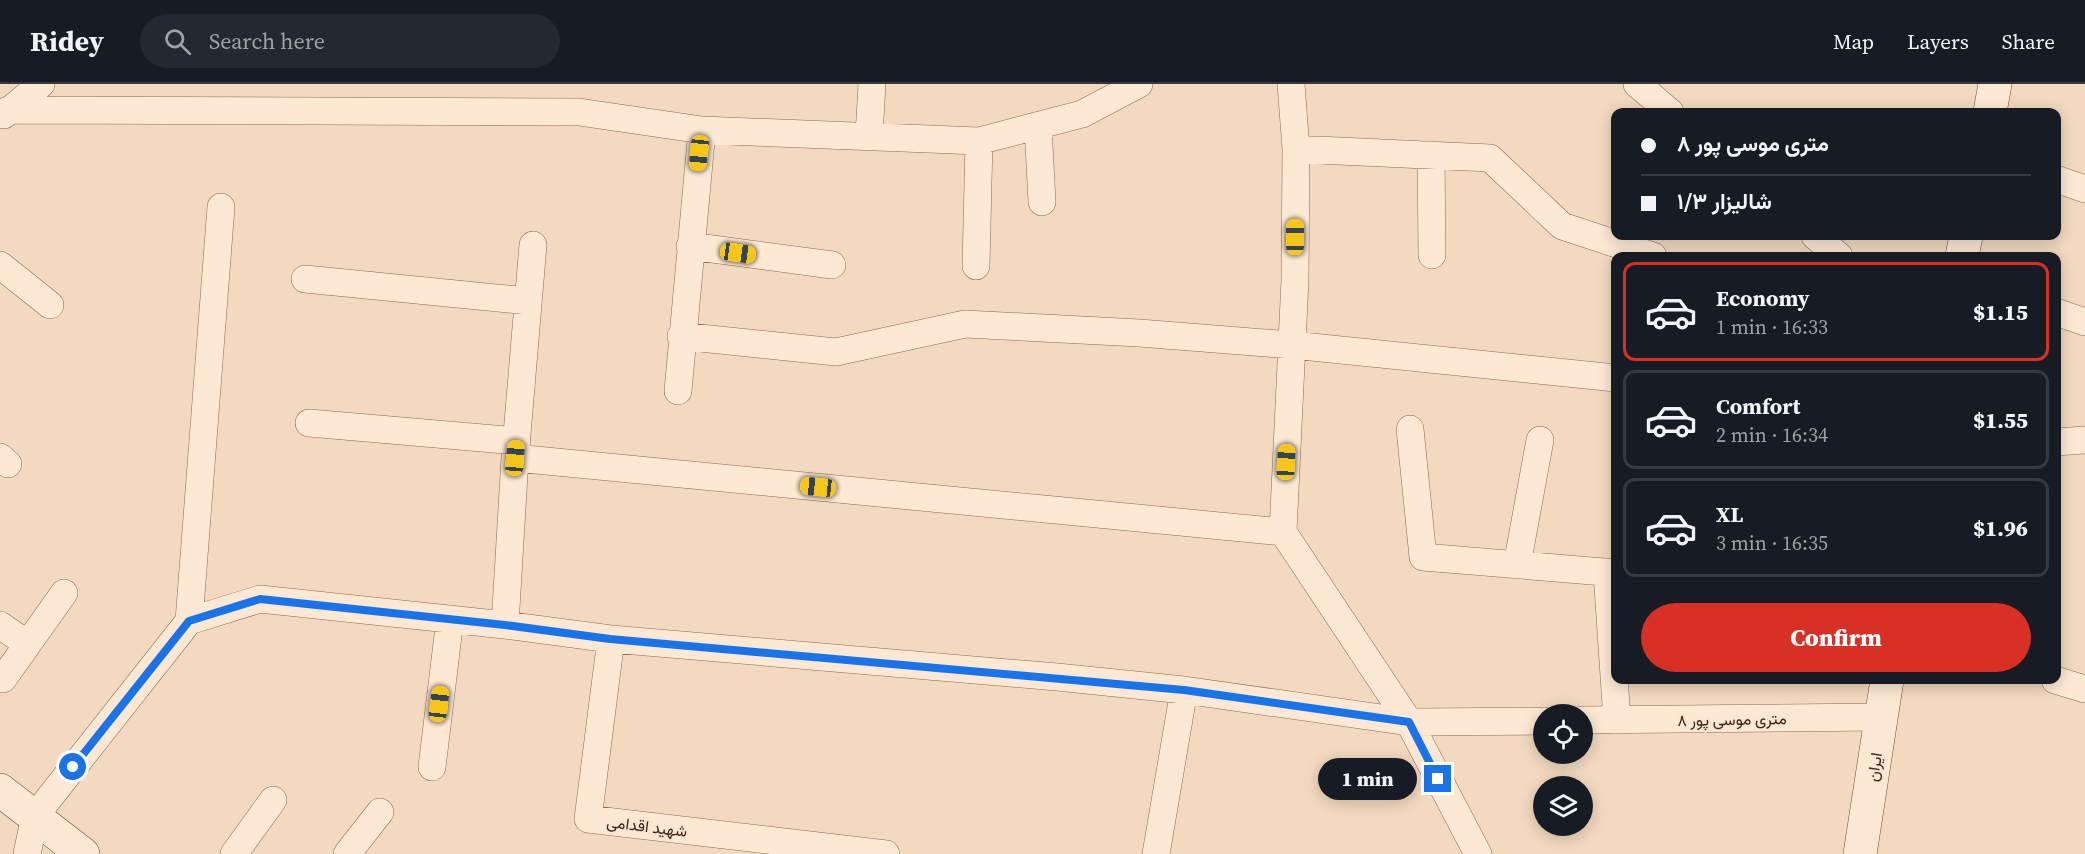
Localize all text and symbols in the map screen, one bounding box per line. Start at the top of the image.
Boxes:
search box [140,14,560,68]
text: Ridey [30,22,104,60]
icon: search [161,25,194,58]
text: Search here [209,26,325,56]
text: Map [1833,27,1874,56]
text: Layers [1907,27,1969,56]
text: Share [2002,27,2055,56]
text: ۸ متری موسی پور [1677,128,1829,158]
car [688,134,710,172]
text: شالیزار ۱/۳ [1677,186,1772,216]
car [1286,219,1304,255]
car [719,242,757,264]
text: Economy [1716,283,1810,313]
icon: car [1644,285,1698,339]
text: $1.15 [1973,297,2028,327]
text: 1 min · 16:33 [1716,313,1828,341]
text: Comfort [1716,391,1800,421]
icon: car [1644,393,1698,447]
text: $1.55 [1973,405,2028,435]
text: 2 min · 16:34 [1716,421,1828,449]
car [504,439,526,477]
car [1276,444,1296,480]
car [799,476,837,498]
text: XL [1716,499,1743,529]
icon: car [1644,501,1698,555]
text: $1.96 [1973,513,2028,543]
text: 3 min · 16:35 [1716,529,1828,557]
button: Confirm [1641,603,2031,672]
car [428,685,450,723]
map controls [1533,704,1593,836]
button: locate [1533,704,1593,764]
street label: ۸ متری موسی پور [1677,707,1787,732]
street label: ایران [1861,751,1887,783]
route start [59,753,86,780]
callout: 1 min [1318,758,1417,800]
text: 1 min [1341,765,1394,793]
route end [1424,765,1451,792]
button: layers [1533,776,1593,836]
street label: شهید اقدامی [605,810,689,842]

